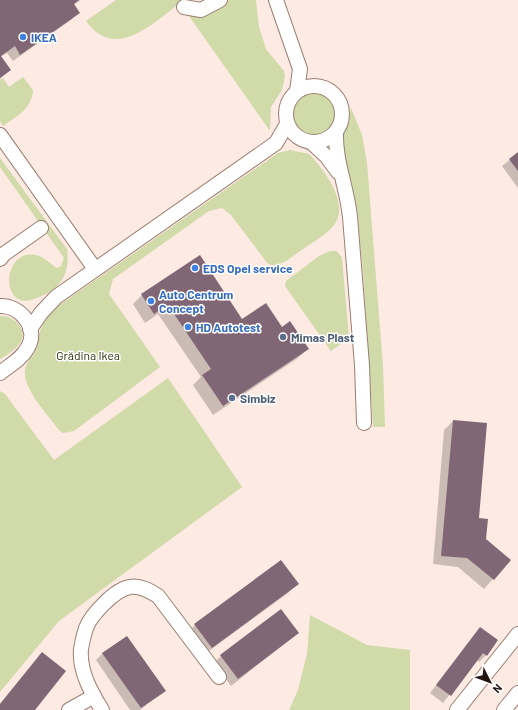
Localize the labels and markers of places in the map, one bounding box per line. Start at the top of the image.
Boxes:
place label: IKEA [31,30,57,44]
marker: IKEA [18,32,28,42]
place label: EDS Opel service [203,261,293,275]
marker: EDS Opel service [190,263,200,273]
place label: Auto Centrum Concept [159,287,233,315]
marker: Auto Centrum Concept [146,296,156,306]
place label: HD Autotest [196,320,261,334]
marker: HD Autotest [183,322,193,332]
place label: Mimas Plast [291,330,355,344]
marker: Mimas Plast [278,332,288,342]
place label: Simbiz [240,391,276,405]
marker: Simbiz [227,393,237,403]

